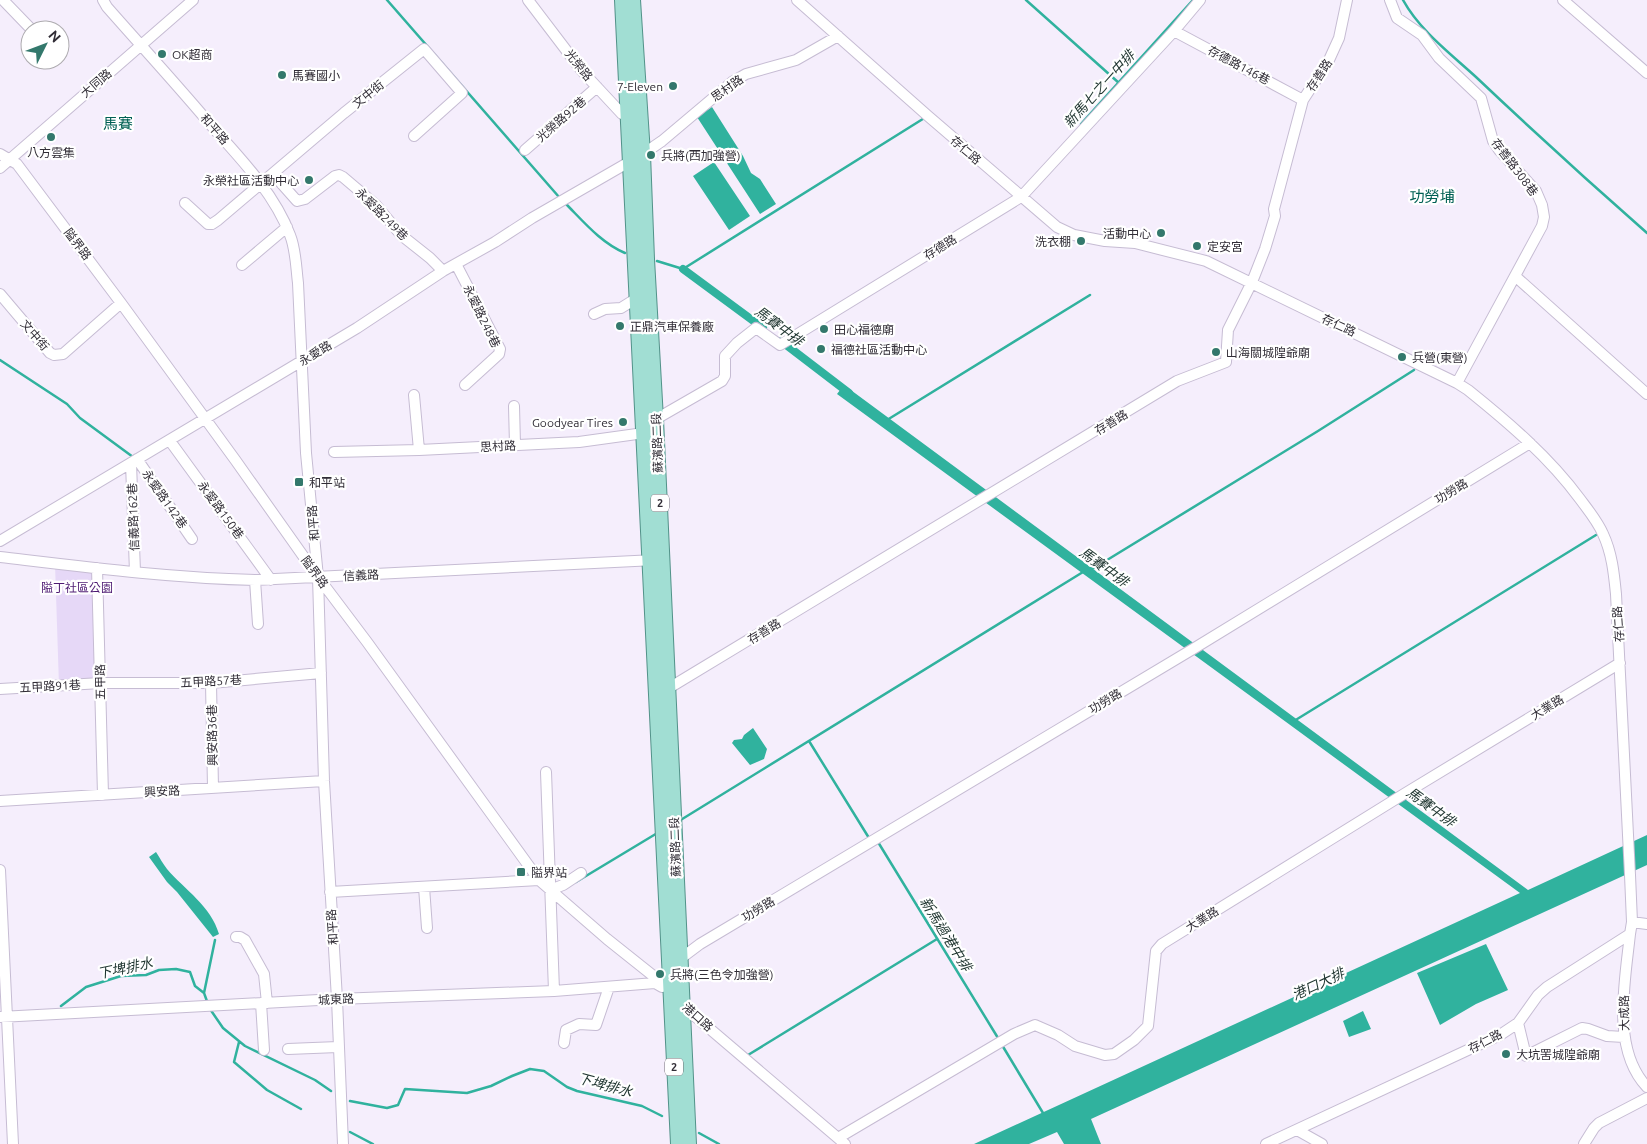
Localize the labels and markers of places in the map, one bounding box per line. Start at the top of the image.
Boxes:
marker: OK超商 [156,48,168,60]
place label: OK超商 [172,48,213,61]
marker: 馬賽國小 [276,69,288,81]
place label: 馬賽國小 [292,69,340,82]
place label: 7-Eleven [617,80,663,93]
marker: 7-Eleven [667,80,679,92]
marker: 八方雲集 [45,131,57,143]
place label: 八方雲集 [27,146,75,159]
marker: 兵將(西加強營) [645,149,657,161]
place label: 兵將(西加強營) [661,149,741,163]
place label: 永榮社區活動中心 [203,174,299,187]
marker: 永榮社區活動中心 [303,174,315,186]
place label: 活動中心 [1103,227,1151,240]
marker: 活動中心 [1155,227,1167,239]
place label: 洗衣棚 [1035,235,1071,248]
marker: 洗衣棚 [1075,235,1087,247]
marker: 定安宮 [1191,240,1203,252]
place label: 定安宮 [1207,240,1243,253]
marker: 正鼎汽車保養廠 [614,320,626,332]
place label: 正鼎汽車保養廠 [630,320,714,333]
marker: 田心福德廟 [818,323,830,335]
place label: 田心福德廟 [834,323,894,336]
marker: 福德社區活動中心 [815,343,827,355]
place label: 福德社區活動中心 [831,343,927,356]
marker: 山海關城隍爺廟 [1210,346,1222,358]
place label: 山海關城隍爺廟 [1226,346,1310,359]
marker: 兵營(東營) [1396,351,1408,363]
place label: 兵營(東營) [1412,351,1468,365]
place label: Goodyear Tires [532,416,613,429]
marker: Goodyear Tires [617,416,629,428]
marker: 和平站 [293,476,305,488]
place label: 和平站 [309,476,345,489]
marker: 隘界站 [515,866,527,878]
place label: 隘界站 [531,866,567,879]
marker: 兵將(三色令加強營) [654,968,666,980]
place label: 兵將(三色令加強營) [670,968,774,982]
marker: 大坑罟城隍爺廟 [1500,1048,1512,1060]
place label: 大坑罟城隍爺廟 [1516,1048,1600,1061]

